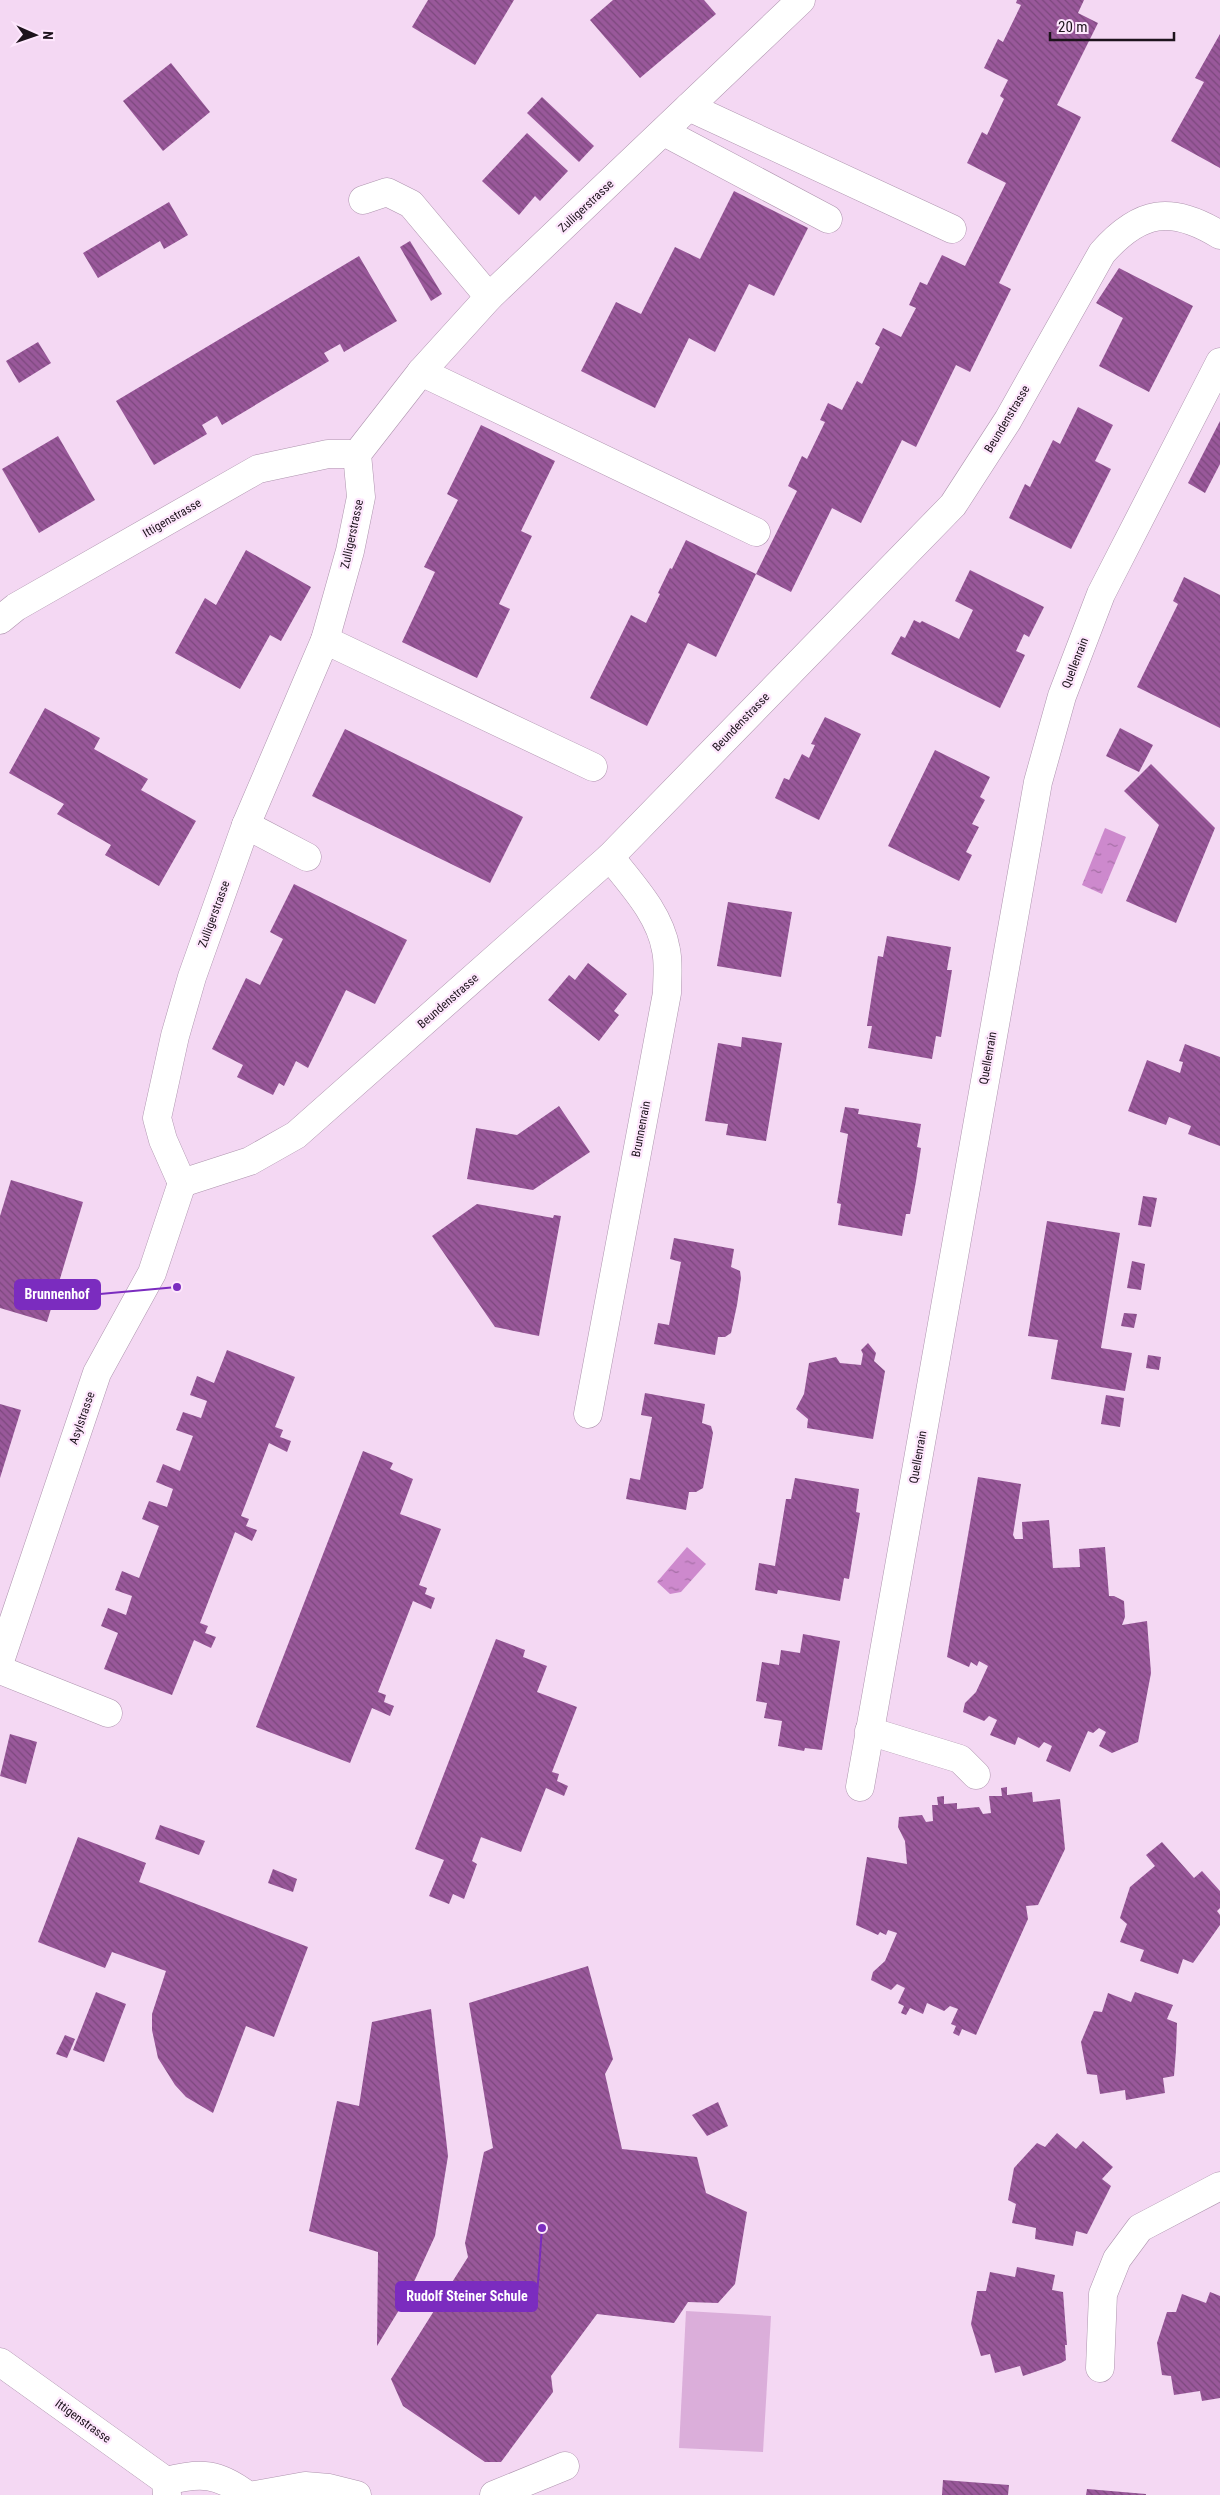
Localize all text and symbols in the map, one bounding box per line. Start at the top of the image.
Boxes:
north arrow [10,10,60,60]
scale bar [1050,10,1174,42]
text: 20 m [1058,18,1088,36]
text: N [40,31,56,40]
street label: Zulligerstrasse [556,177,617,235]
street label: Beundenstrasse [981,383,1033,455]
street label: Ittigenstrasse [140,496,204,540]
street label: Zulligerstrasse [338,498,366,570]
street label: Quellenrain [1059,635,1091,690]
street label: Beundenstrasse [710,690,773,754]
street label: Zulligerstrasse [195,878,233,949]
street label: Beundenstrasse [415,971,482,1031]
street label: Quellenrain [976,1030,1000,1085]
street label: Brunnenrain [629,1100,653,1158]
callout: Brunnenhof [15,1280,100,1309]
text: Brunnenhof [24,1286,90,1302]
street label: Asylstrasse [66,1389,98,1446]
street label: Quellenrain [906,1429,930,1484]
callout: Rudolf Steiner Schule [396,2282,537,2311]
text: Rudolf Steiner Schule [406,2288,528,2304]
street label: Ittigenstrasse [53,2396,114,2446]

